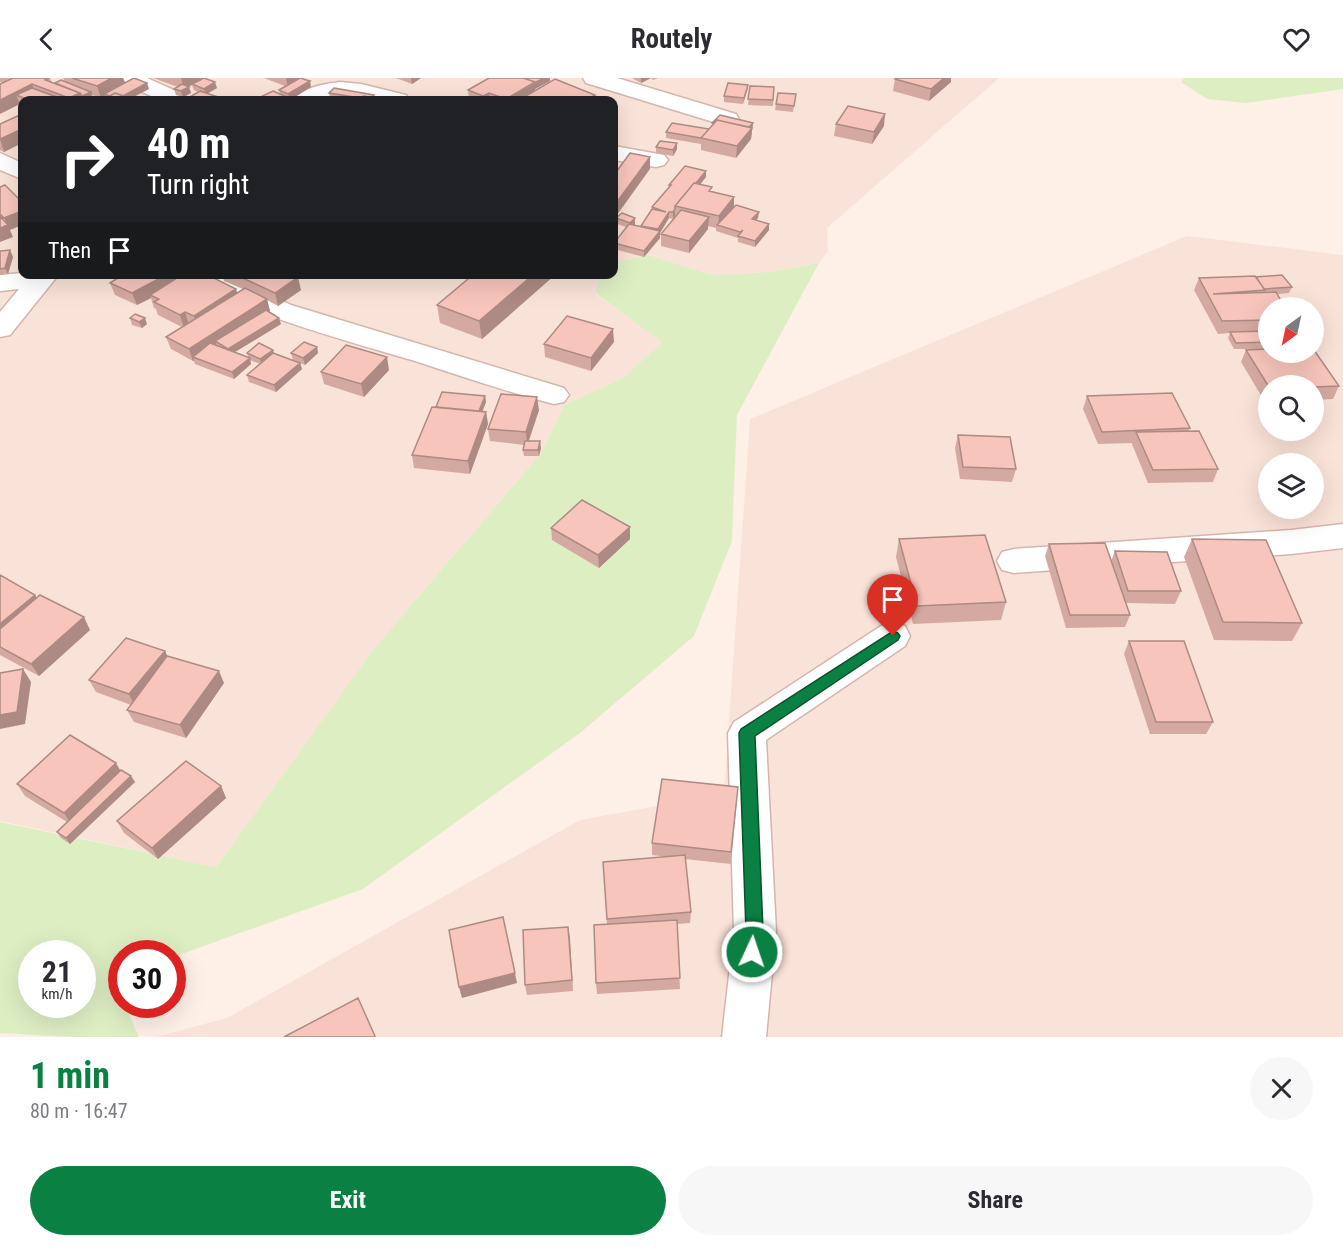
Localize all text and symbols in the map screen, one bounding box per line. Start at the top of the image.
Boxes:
icon: back [30,23,63,56]
text: Routely [631,23,712,55]
icon: heart [1280,23,1313,56]
text: 40 m [147,119,230,168]
icon: right [48,120,126,198]
text: Turn right [147,169,249,201]
icon: arrive [103,234,136,267]
text: Then [48,238,91,263]
north arrow [1258,297,1324,363]
map controls [1258,297,1324,519]
button: search [1258,375,1324,441]
button: layers [1258,453,1324,519]
pin [867,574,918,636]
icon: arrive [876,583,909,616]
position arrow [720,920,784,984]
speed limit sign: 30 [108,940,186,1018]
text: 21 [42,954,72,989]
text: km/h [42,985,72,1003]
text: 1 min [30,1055,110,1097]
button: close [1250,1057,1313,1120]
text: 80 m · 16:47 [30,1099,128,1123]
button: Exit [30,1166,666,1235]
button: Share [678,1166,1313,1235]

